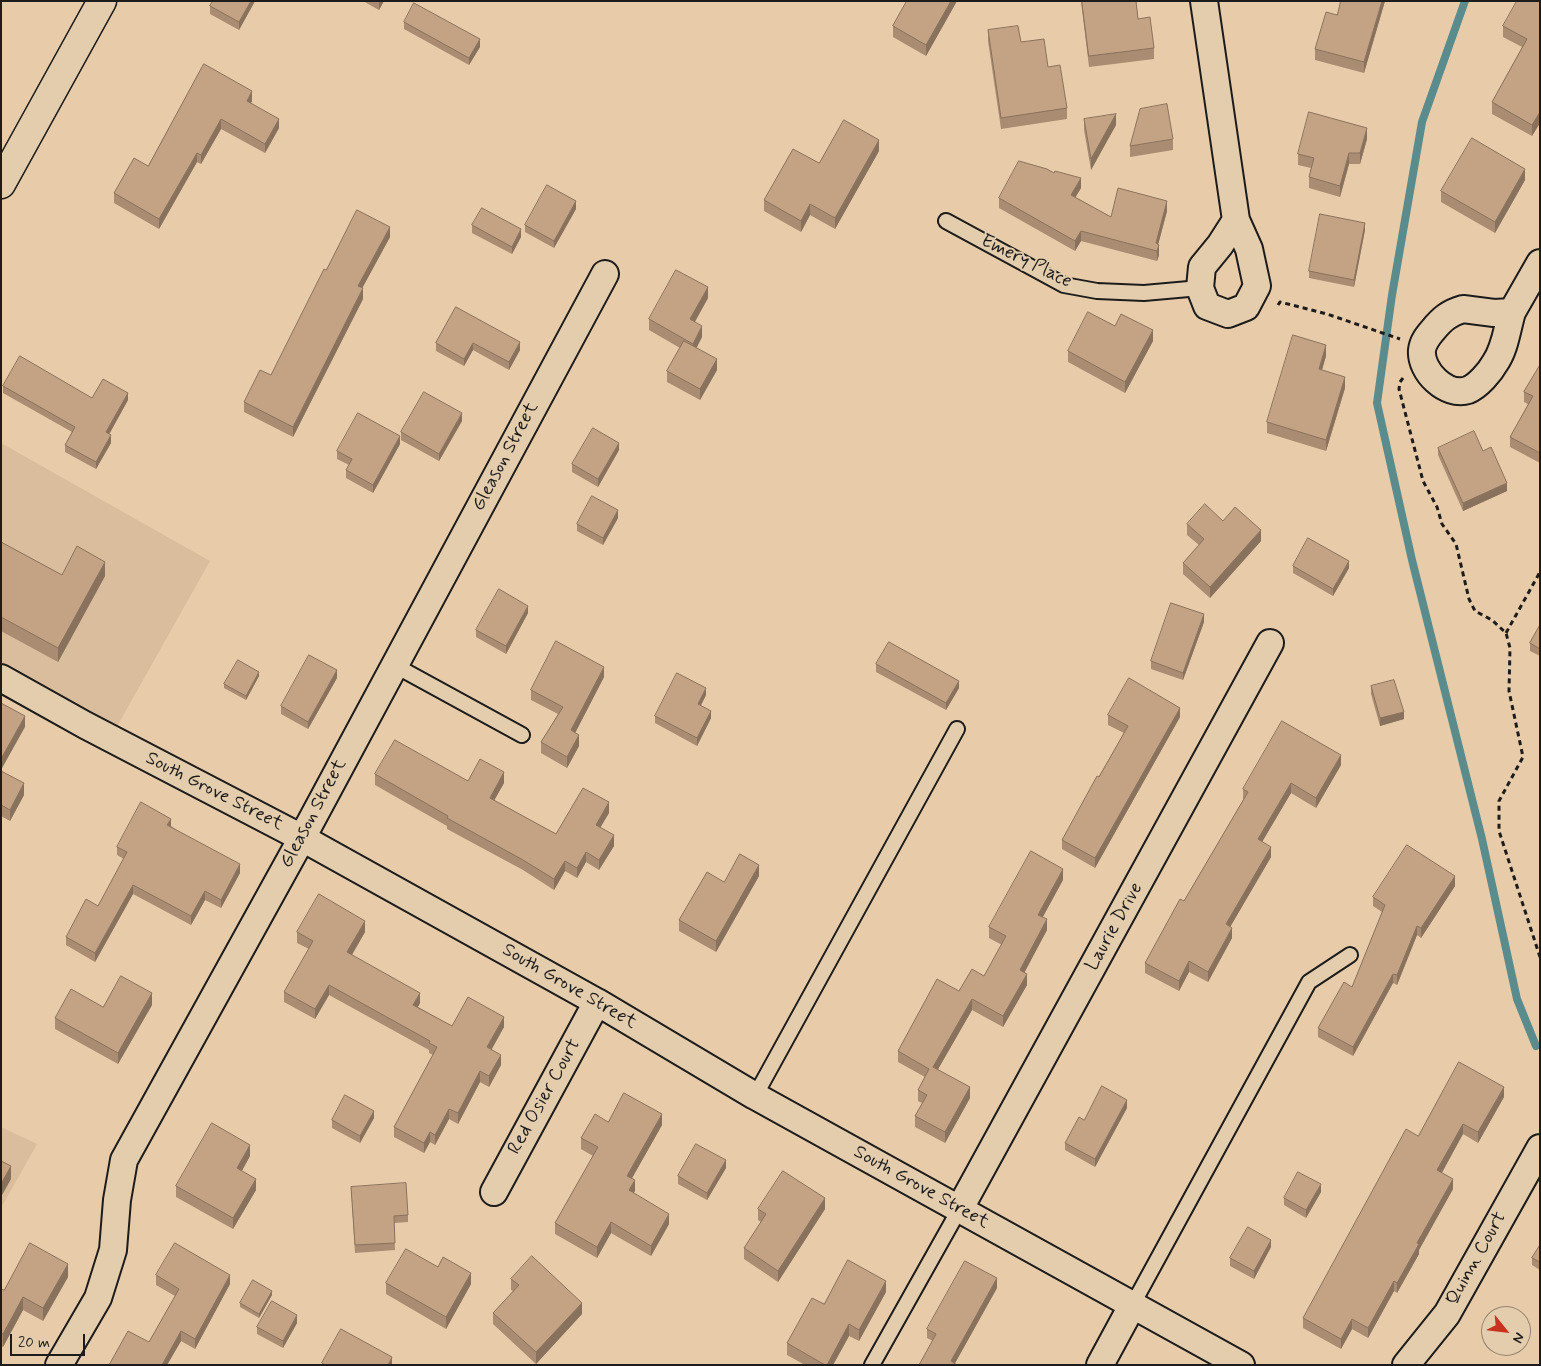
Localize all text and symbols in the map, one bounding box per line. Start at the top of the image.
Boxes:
street label: Emery Place [977,230,1075,294]
street label: Gleason Street [468,399,544,515]
street label: South Grove Street [141,747,287,837]
street label: Gleason Street [276,756,352,872]
street label: Laurie Drive [1081,879,1149,975]
street label: South Grove Street [498,939,640,1035]
street label: Red Osier Court [504,1035,586,1159]
street label: South Grove Street [849,1141,993,1235]
street label: Quinn Court [1442,1208,1512,1310]
north arrow [1481,1306,1531,1356]
scale bar [12,1324,88,1356]
text: N [1508,1329,1528,1346]
text: 20 m [18,1333,50,1353]

